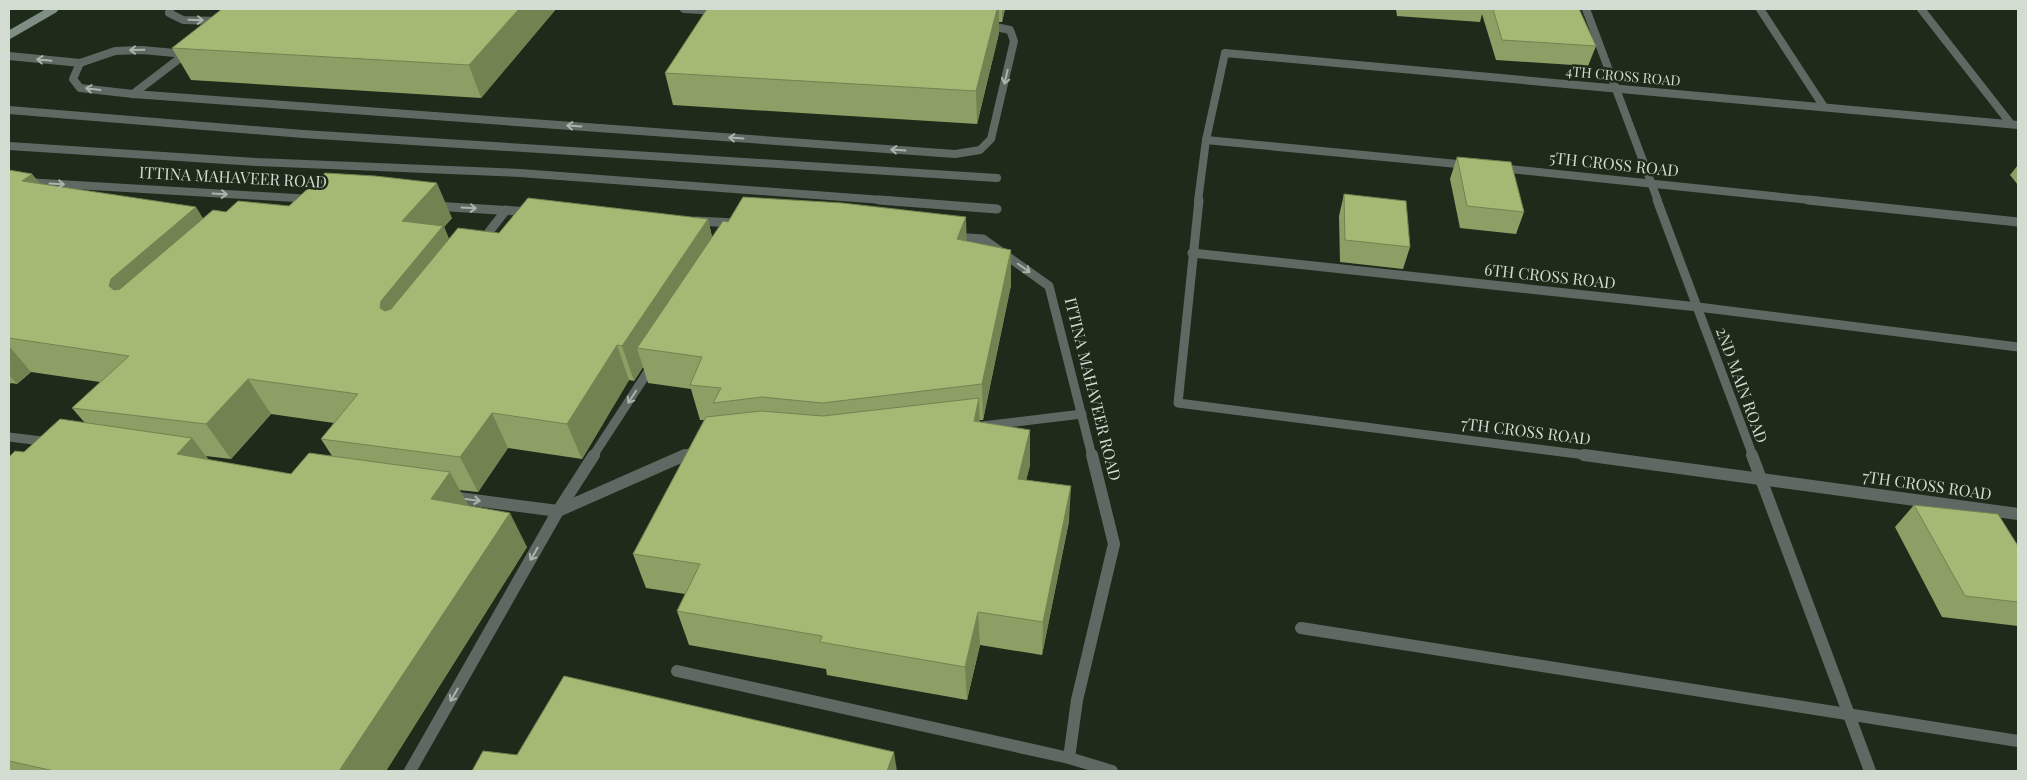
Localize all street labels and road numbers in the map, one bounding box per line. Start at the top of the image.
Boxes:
street label: 4TH CROSS ROAD [1565,61,1681,90]
street label: 5TH CROSS ROAD [1548,146,1680,181]
street label: ITTINA MAHAVEER ROAD [139,161,328,192]
street label: 6TH CROSS ROAD [1483,258,1617,293]
street label: ITTINA MAHAVEER ROAD [1061,295,1126,483]
street label: 2ND MAIN ROAD [1712,324,1773,446]
street label: 7TH CROSS ROAD [1460,412,1592,449]
street label: 7TH CROSS ROAD [1861,465,1993,504]

